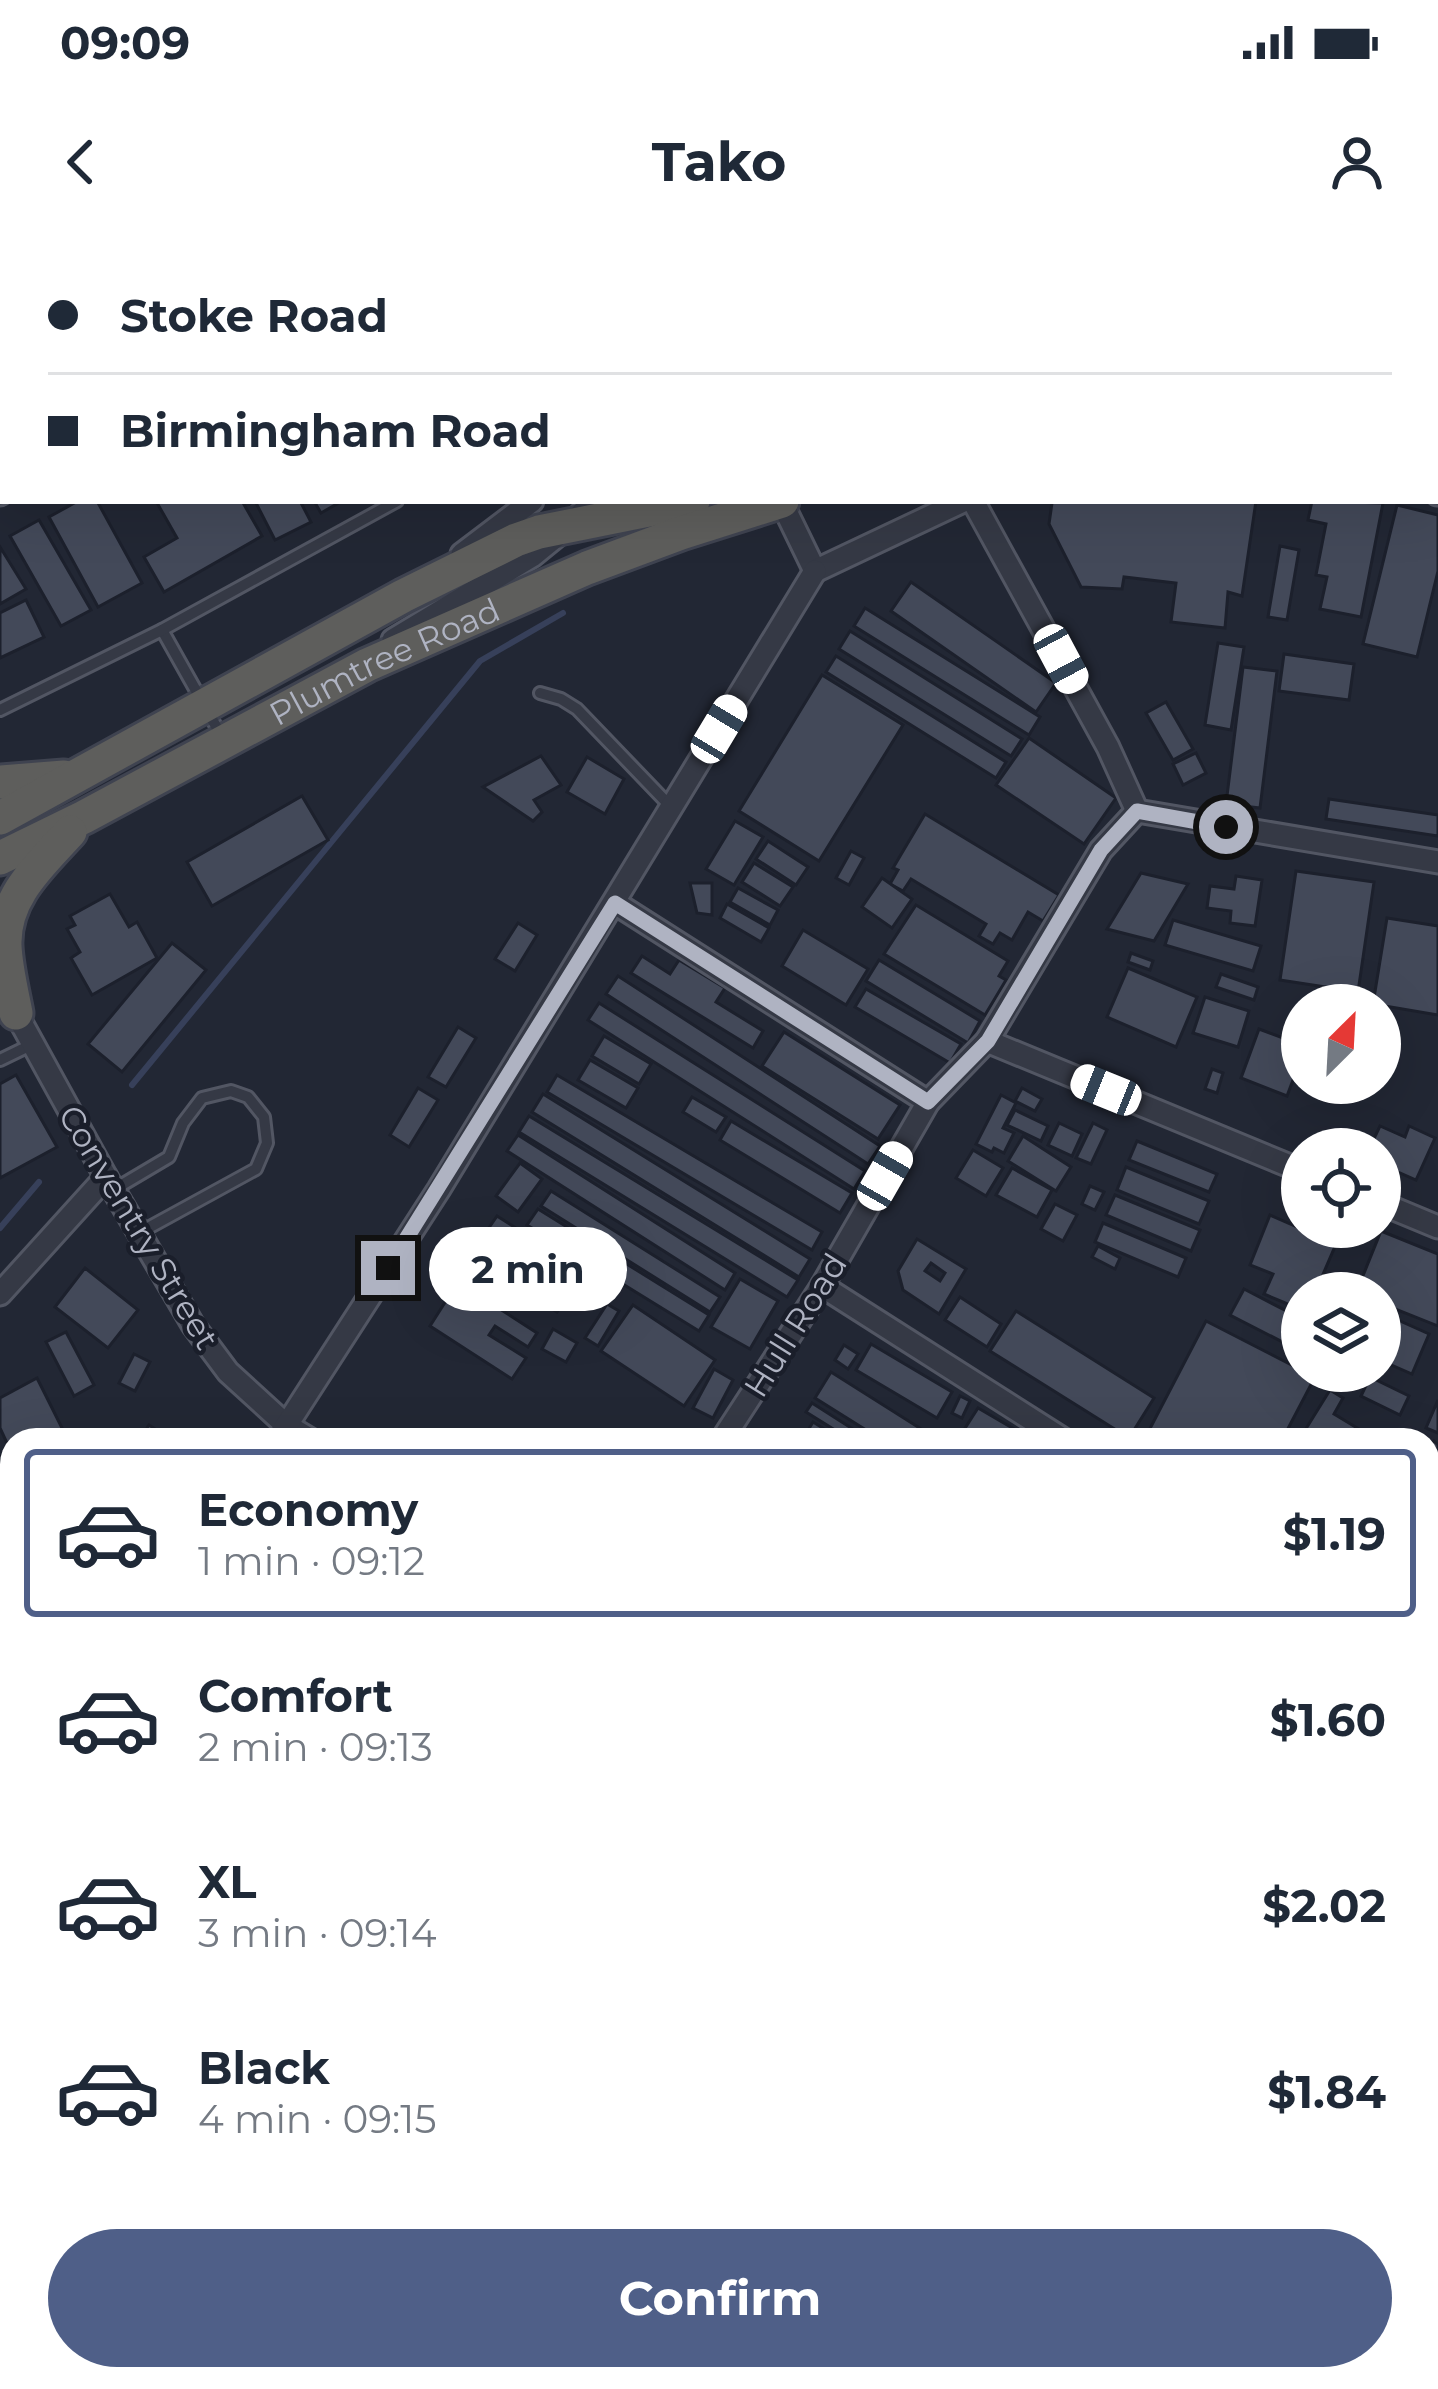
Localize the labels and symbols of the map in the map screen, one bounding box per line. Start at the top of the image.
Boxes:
street label: Plumtree Road [262,589,506,734]
car [1028,619,1094,699]
car [685,689,753,769]
route start [1199,800,1253,854]
north arrow [1281,984,1401,1104]
car [1066,1060,1146,1120]
street label: Conventry Street [50,1098,228,1356]
car [851,1136,919,1216]
callout: 2 min [430,1226,628,1310]
route end [361,1241,415,1295]
street label: Hull Road [735,1246,855,1404]

